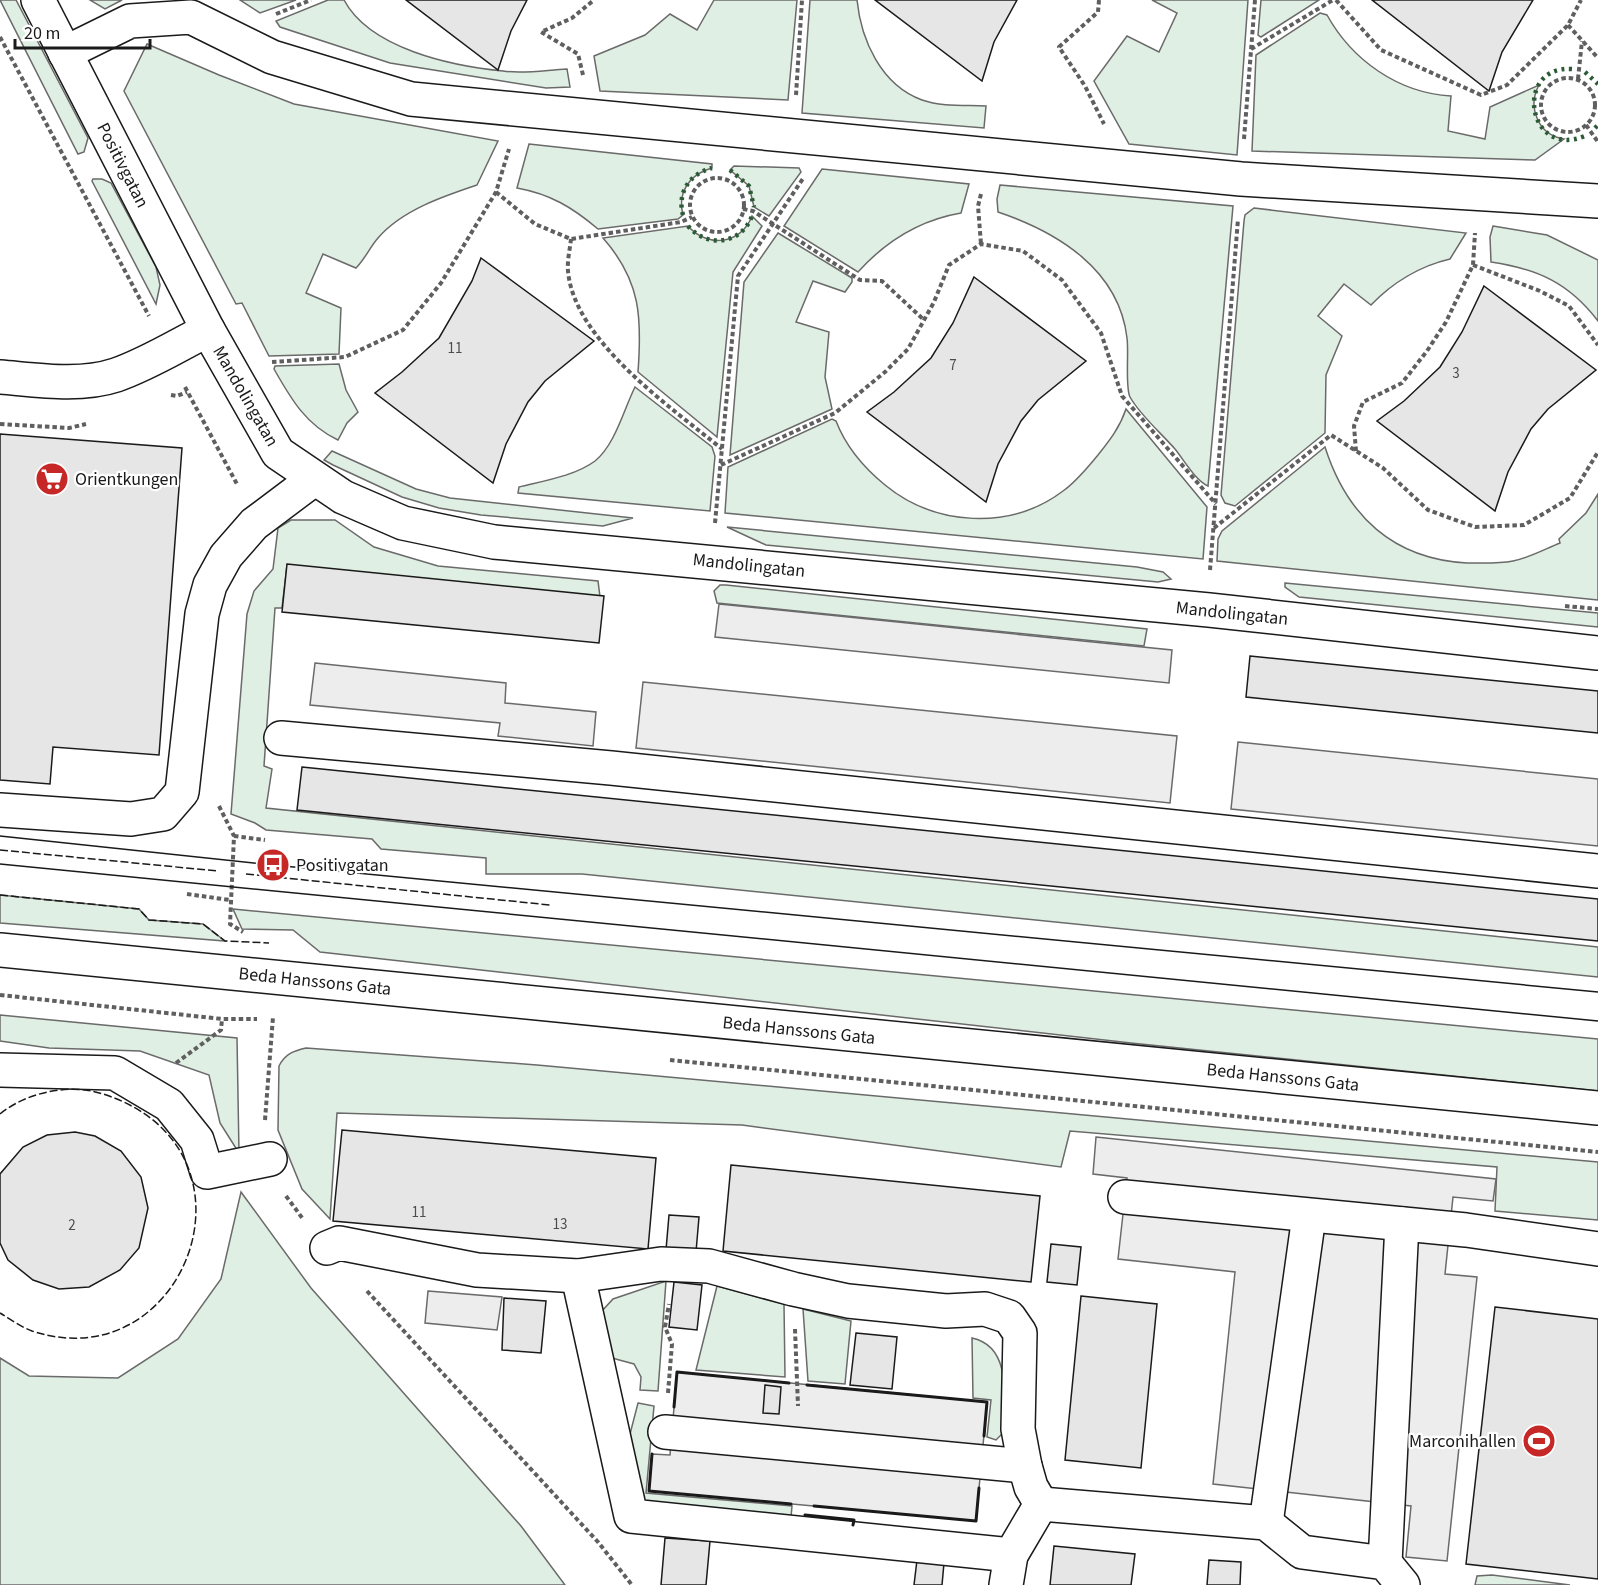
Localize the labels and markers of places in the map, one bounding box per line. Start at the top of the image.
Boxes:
supermarket icon: Orientkungen [34,461,70,497]
place label: Orientkungen [75,467,178,492]
bus stop icon: Positivgatan [255,847,291,883]
place label: Positivgatan [296,853,389,878]
sports icon: Marconihallen [1521,1423,1557,1459]
place label: Marconihallen [1409,1429,1516,1454]

